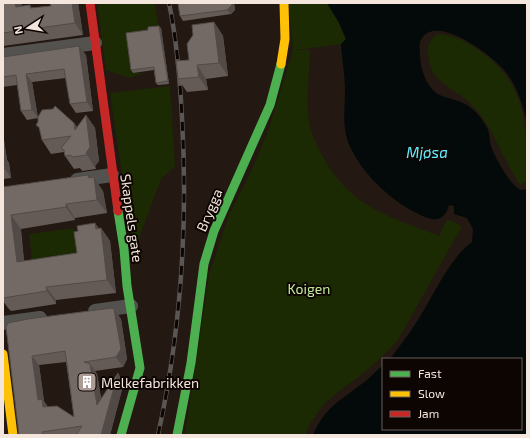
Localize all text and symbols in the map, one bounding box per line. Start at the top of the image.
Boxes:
north arrow [8,8,48,48]
text: N [11,25,25,35]
water label: Mjøsa [406,143,448,162]
street label: Skappels gate [117,173,147,263]
street label: Brygga [192,186,226,234]
park label: Koigen [288,280,330,297]
legend [382,358,522,430]
text: Fast [418,366,442,380]
building icon: Melkefabrikken [76,371,98,393]
place label: Melkefabrikken [101,374,199,391]
text: Slow [418,386,445,400]
text: Jam [418,406,439,420]

